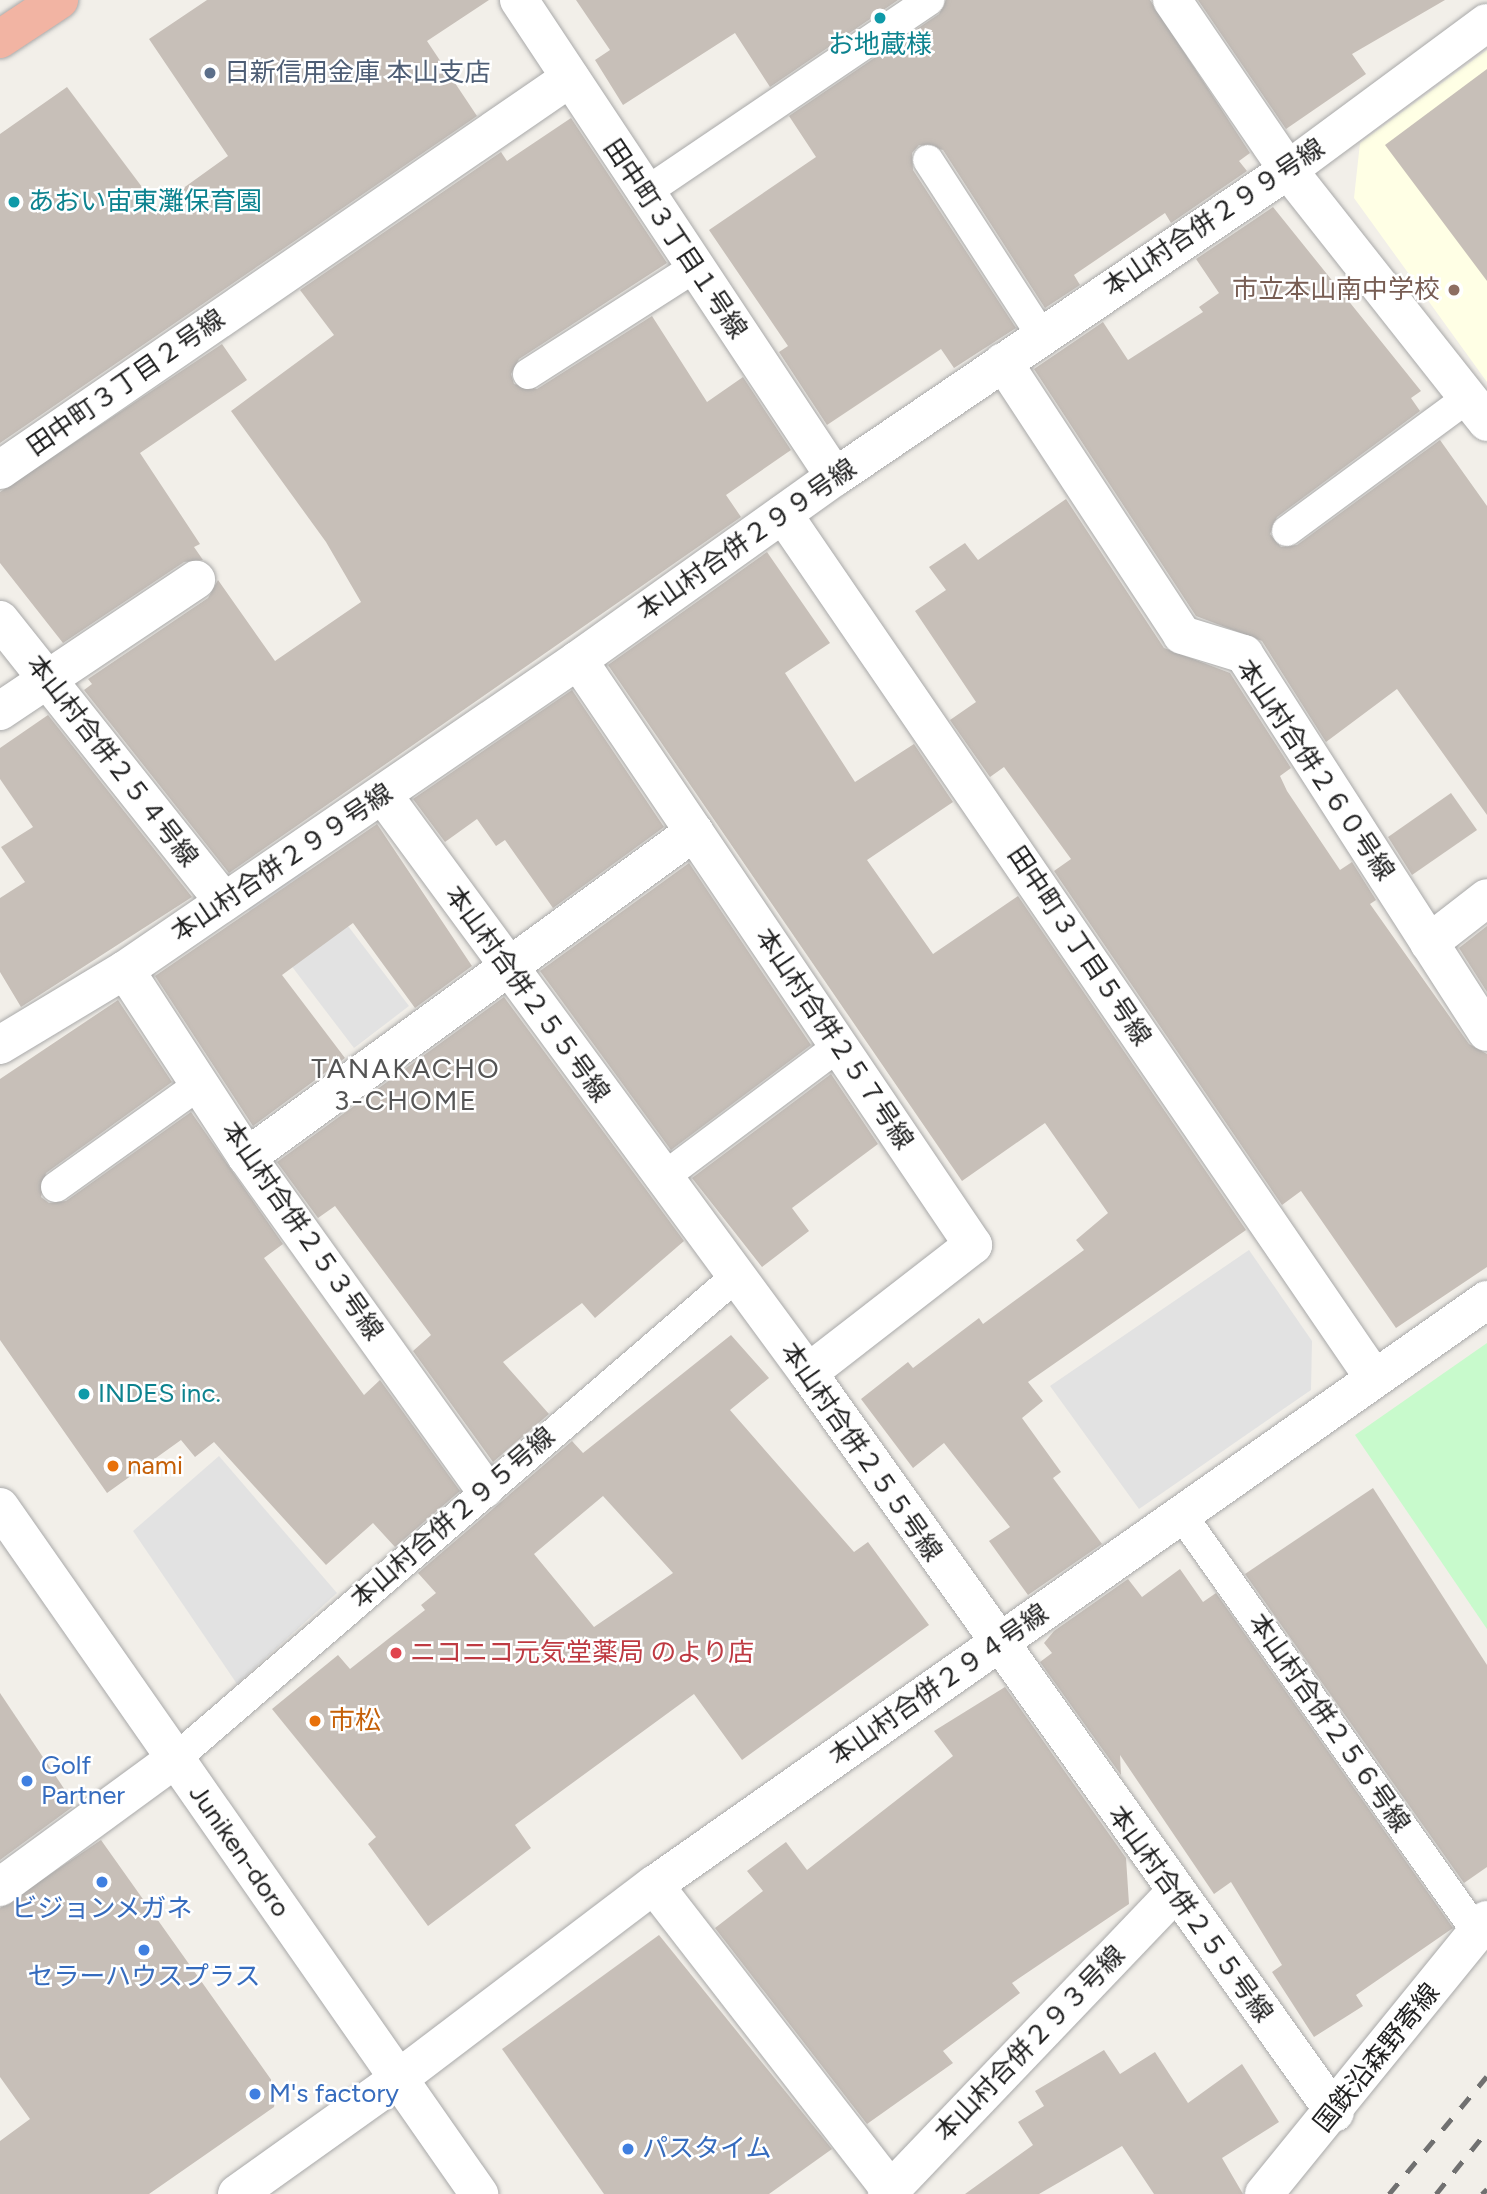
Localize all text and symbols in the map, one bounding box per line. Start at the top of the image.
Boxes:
marker: お地蔵様 [872,10,888,26]
place label: お地蔵様 [828,29,932,61]
place label: 日新信用金庫 本山支店 [224,57,490,89]
marker: 日新信用金庫 本山支店 [202,65,218,81]
street label: 本山村合併２９９号線 [1098,132,1330,304]
street label: 田中町３丁目１号線 [597,133,753,345]
place label: あおい宙東灘保育園 [28,186,262,218]
marker: あおい宙東灘保育園 [6,194,22,210]
place label: 市立本山南中学校 [1232,274,1440,306]
marker: 市立本山南中学校 [1446,282,1462,298]
street label: 田中町３丁目２号線 [21,303,231,463]
street label: 本山村合併２９９号線 [632,453,862,627]
street label: 本山村合併２５４号線 [20,649,204,873]
street label: 本山村合併２６０号線 [1229,654,1401,886]
street label: 本山村合併２９９号線 [166,777,398,949]
street label: 田中町３丁目５号線 [1001,840,1157,1052]
street label: 本山村合併２５５号線 [438,880,616,1108]
street label: 本山村合併２５７号線 [748,923,920,1155]
district label: TANAKACHO 3-CHOME [312,1051,500,1117]
street label: 本山村合併２５３号線 [215,1116,389,1346]
street label: 本山村合併２５５号線 [774,1337,948,1567]
place label: INDES inc. [98,1378,221,1410]
marker: INDES inc. [76,1386,92,1402]
street label: 本山村合併２９５号線 [345,1421,561,1615]
place label: nami [127,1450,183,1482]
marker: nami [105,1458,121,1474]
street label: 本山村合併２９４号線 [824,1598,1054,1772]
street label: 本山村合併２５６号線 [1242,1608,1416,1838]
place label: ニコニコ元気堂薬局 のより店 [410,1637,754,1669]
marker: ニコニコ元気堂薬局 のより店 [388,1645,404,1661]
place label: 市松 [329,1705,381,1737]
marker: 市松 [307,1713,323,1729]
place label: Golf Partner [41,1750,125,1812]
marker: Golf Partner [19,1773,35,1789]
street label: Juniken-doro [182,1779,296,1923]
street label: 本山村合併２５５号線 [1101,1800,1279,2028]
marker: ビジョンメガネ [94,1874,110,1890]
place label: ビジョンメガネ [11,1893,193,1925]
street label: 本山村合併２９３号線 [928,1940,1132,2148]
marker: セラーハウスプラス [136,1942,152,1958]
place label: セラーハウスプラス [27,1961,261,1993]
street label: 国鉄沿森野寄線 [1308,1977,1446,2139]
place label: M's factory [269,2078,399,2110]
marker: M's factory [247,2086,263,2102]
place label: パスタイム [642,2133,772,2165]
marker: パスタイム [620,2141,636,2157]

